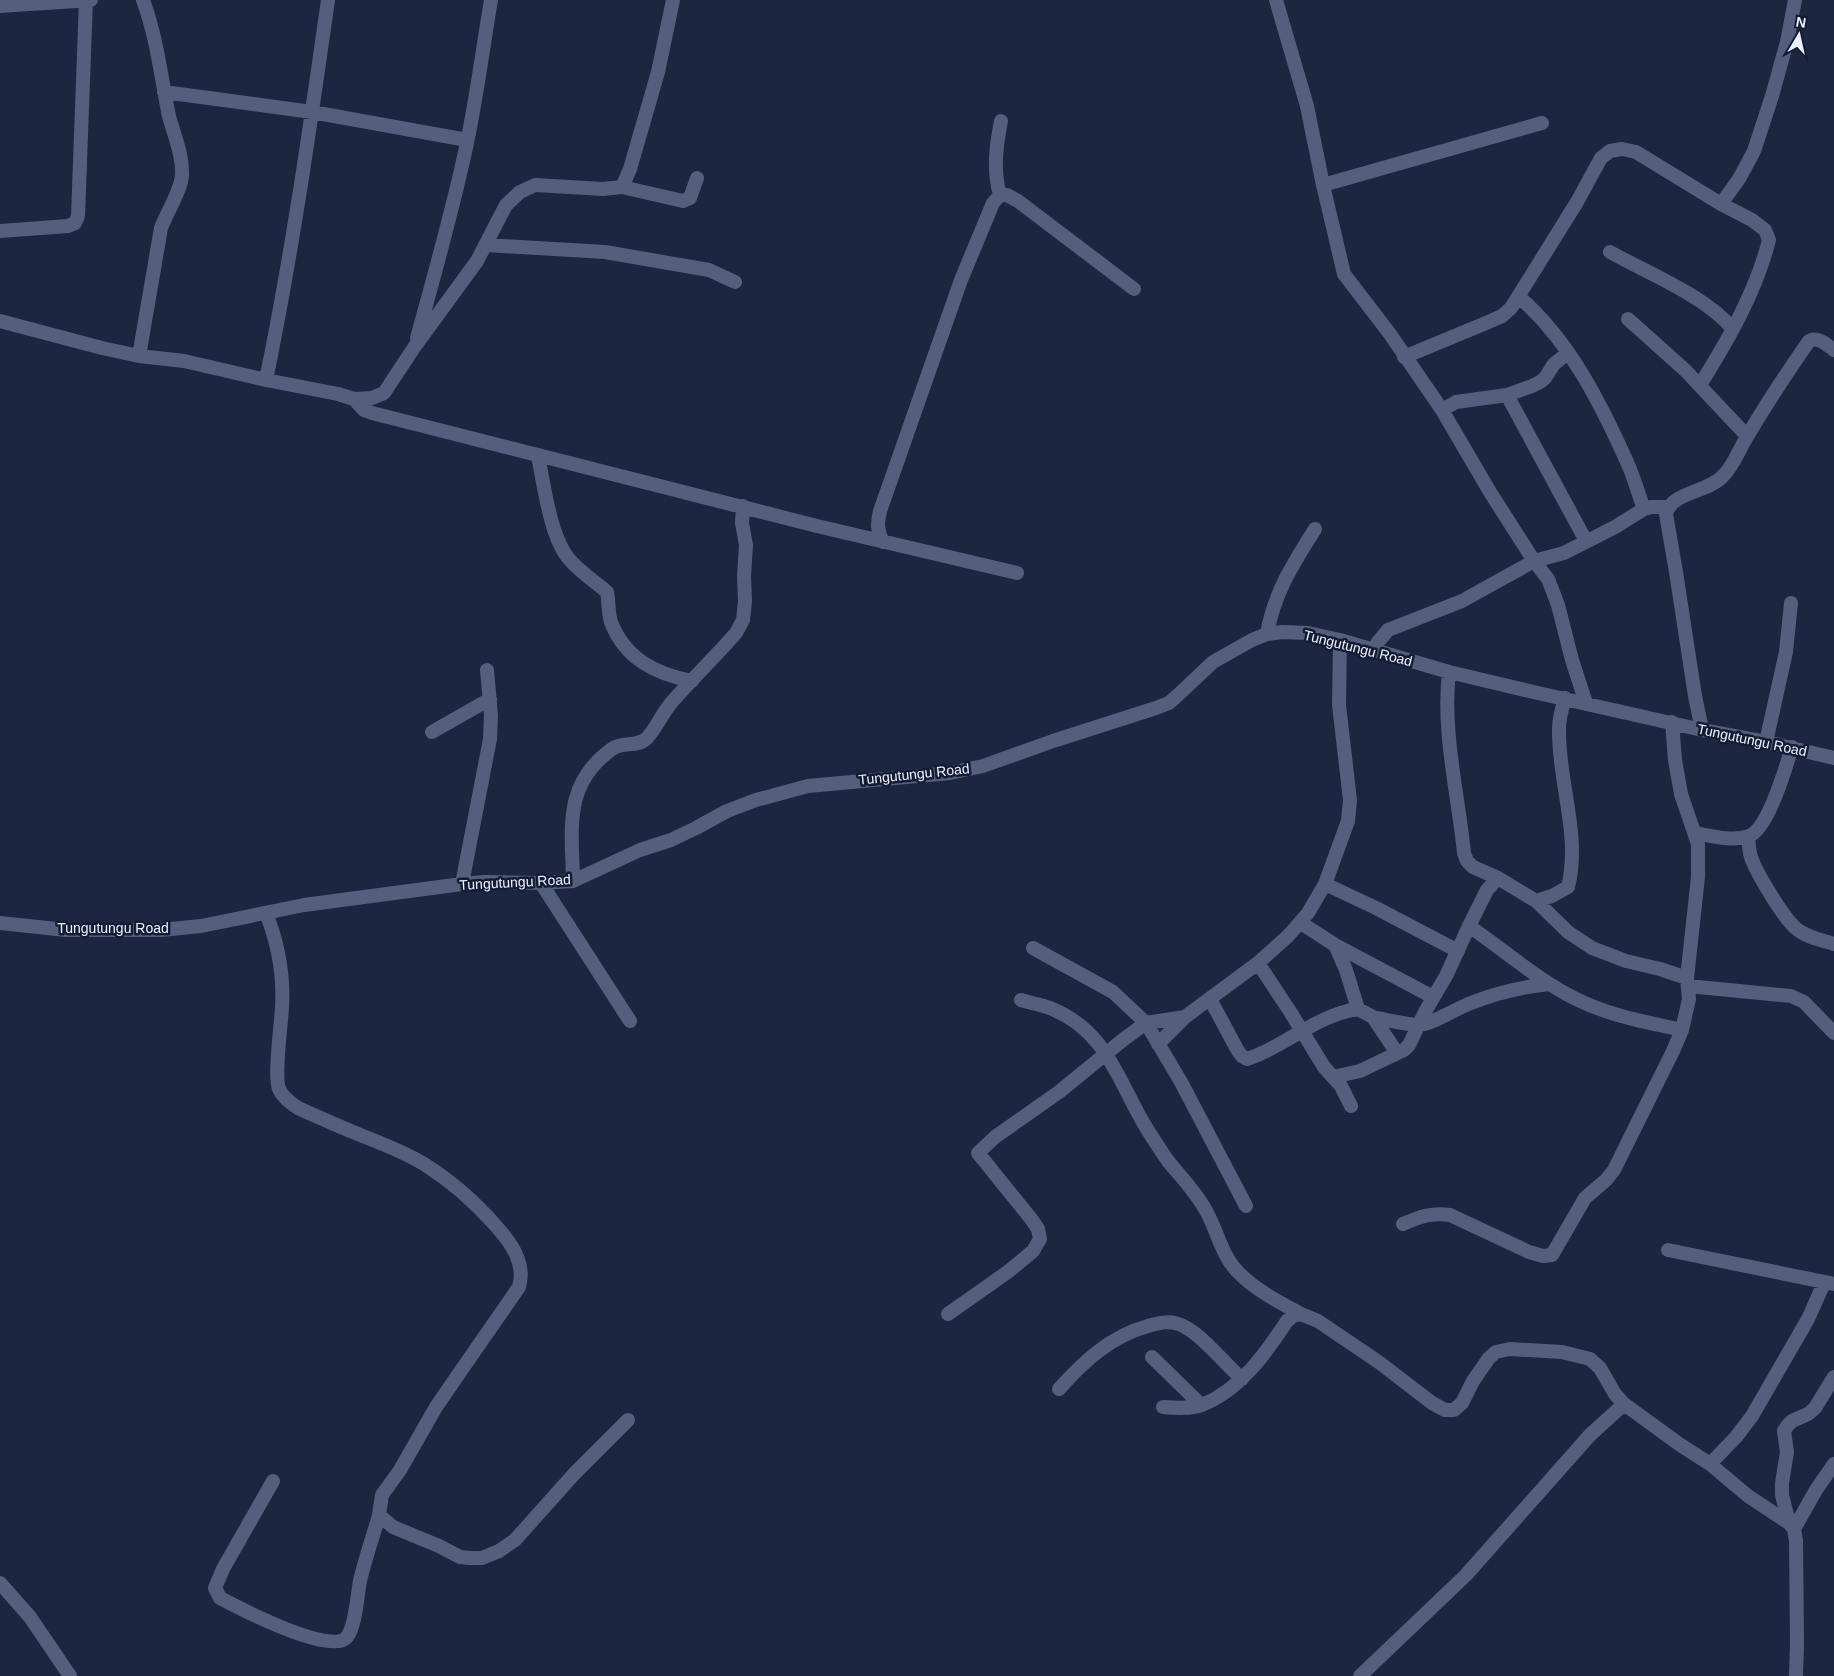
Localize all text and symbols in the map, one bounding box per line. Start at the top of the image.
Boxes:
north arrow [1774,10,1824,60]
text: N [1795,13,1807,31]
street label: Tungutungu Road [1302,627,1414,669]
street label: Tungutungu Road [1696,721,1808,759]
street label: Tungutungu Road [858,760,970,788]
street label: Tungutungu Road [459,871,571,893]
street label: Tungutungu Road [57,920,169,936]

